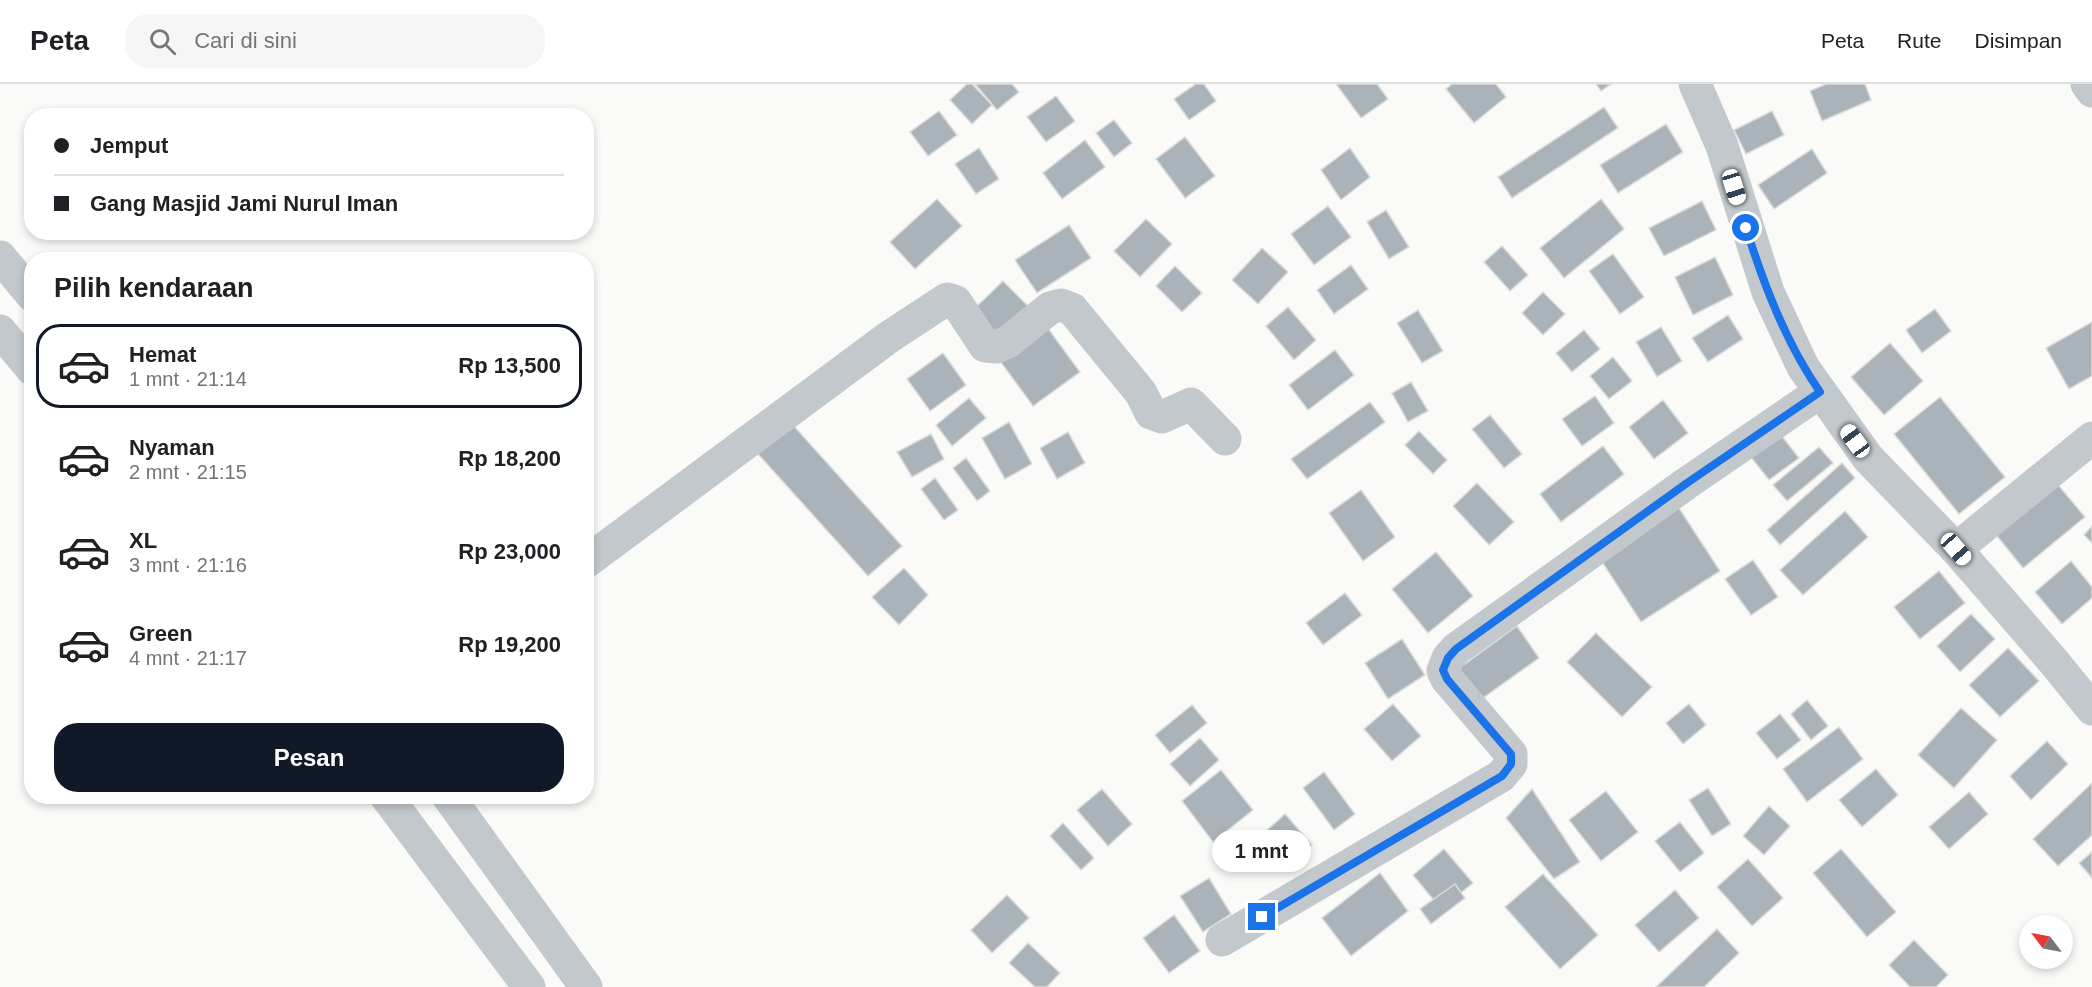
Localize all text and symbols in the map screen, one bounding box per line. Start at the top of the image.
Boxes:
search box [125,14,545,68]
text: Peta [30,25,89,56]
icon: search [146,25,179,58]
text: Cari di sini [194,28,297,53]
text: Peta [1821,29,1864,52]
text: Rute [1897,29,1941,52]
text: Disimpan [1974,29,2062,52]
text: Jemput [90,133,168,158]
car [1720,167,1748,207]
text: Gang Masjid Jami Nurul Iman [90,191,398,216]
route start [1732,214,1759,241]
text: Pilih kendaraan [54,273,254,303]
icon: car [57,339,111,393]
text: Hemat [129,342,196,367]
text: Rp 13,500 [458,353,561,378]
text: 1 mnt · 21:14 [129,368,247,390]
car [1837,421,1873,461]
icon: car [57,432,111,486]
text: Nyaman [129,435,215,460]
text: Rp 18,200 [458,446,561,471]
text: 2 mnt · 21:15 [129,461,247,483]
icon: car [57,525,111,579]
text: XL [129,528,157,553]
car [1937,530,1975,568]
text: Rp 23,000 [458,539,561,564]
text: 3 mnt · 21:16 [129,554,247,576]
icon: car [57,618,111,672]
text: Green [129,621,193,646]
text: Rp 19,200 [458,632,561,657]
text: 4 mnt · 21:17 [129,647,247,669]
button: Pesan [54,723,564,792]
callout: 1 mnt [1212,830,1312,872]
text: 1 mnt [1235,840,1288,862]
route end [1248,903,1275,930]
north arrow [2019,915,2073,969]
map controls [2019,915,2073,969]

